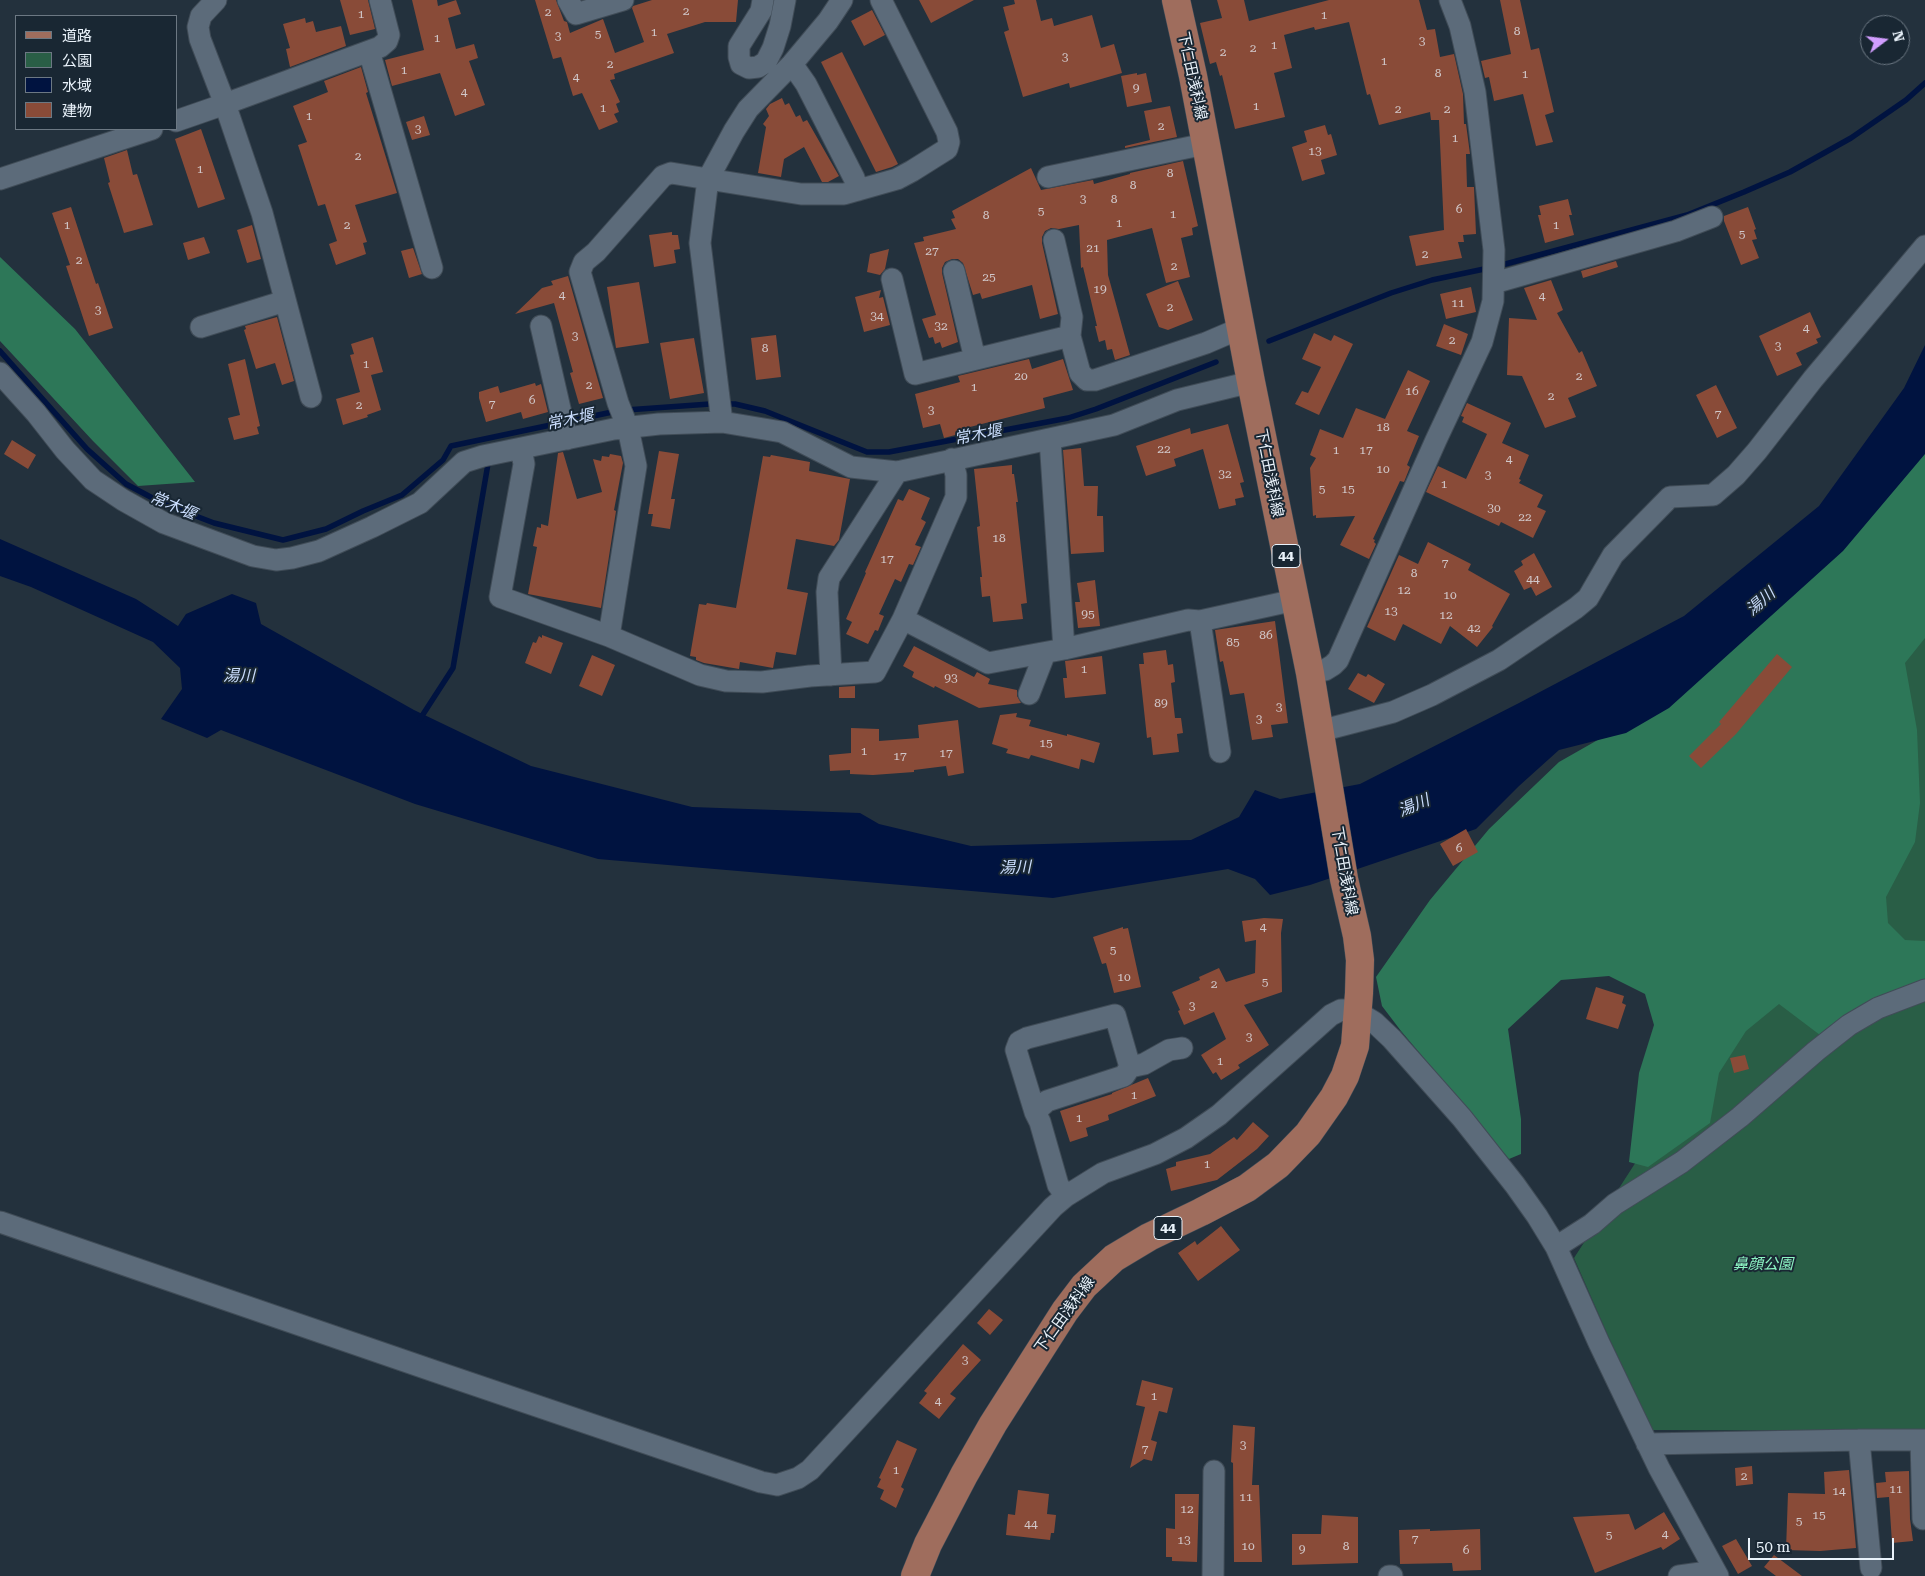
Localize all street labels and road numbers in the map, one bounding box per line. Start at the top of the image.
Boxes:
street label: 下仁田浅科線 [1174,30,1210,122]
street label: 下仁田浅科線 [1252,427,1286,519]
road number: 44 [1272,544,1300,568]
street label: 下仁田浅科線 [1327,825,1361,917]
road number: 44 [1154,1216,1182,1240]
street label: 下仁田浅科線 [1031,1273,1099,1357]

